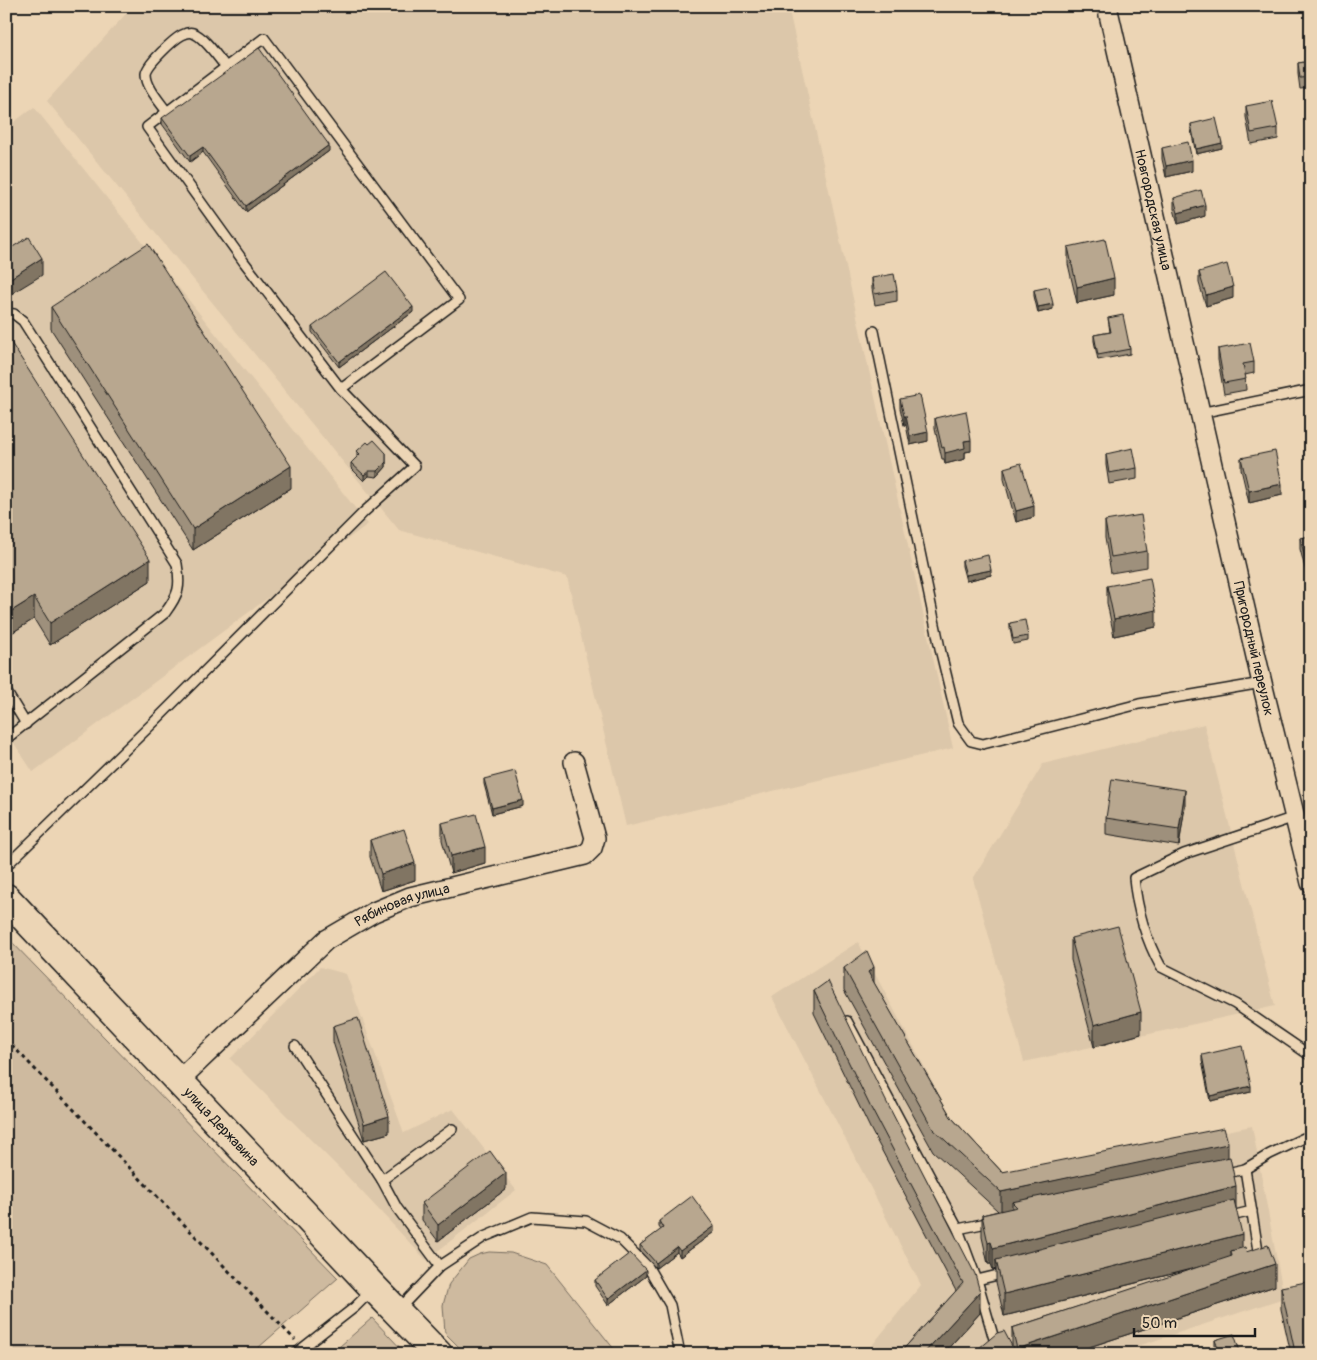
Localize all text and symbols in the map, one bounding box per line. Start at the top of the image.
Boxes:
street label: Новгородская улица [1132,148,1176,272]
street label: Пригородный переулок [1230,579,1278,717]
street label: Рябиновая улица [351,879,451,930]
street label: улица Державина [180,1083,263,1169]
scale bar [1134,1305,1256,1337]
text: 50 m [1142,1314,1177,1333]

